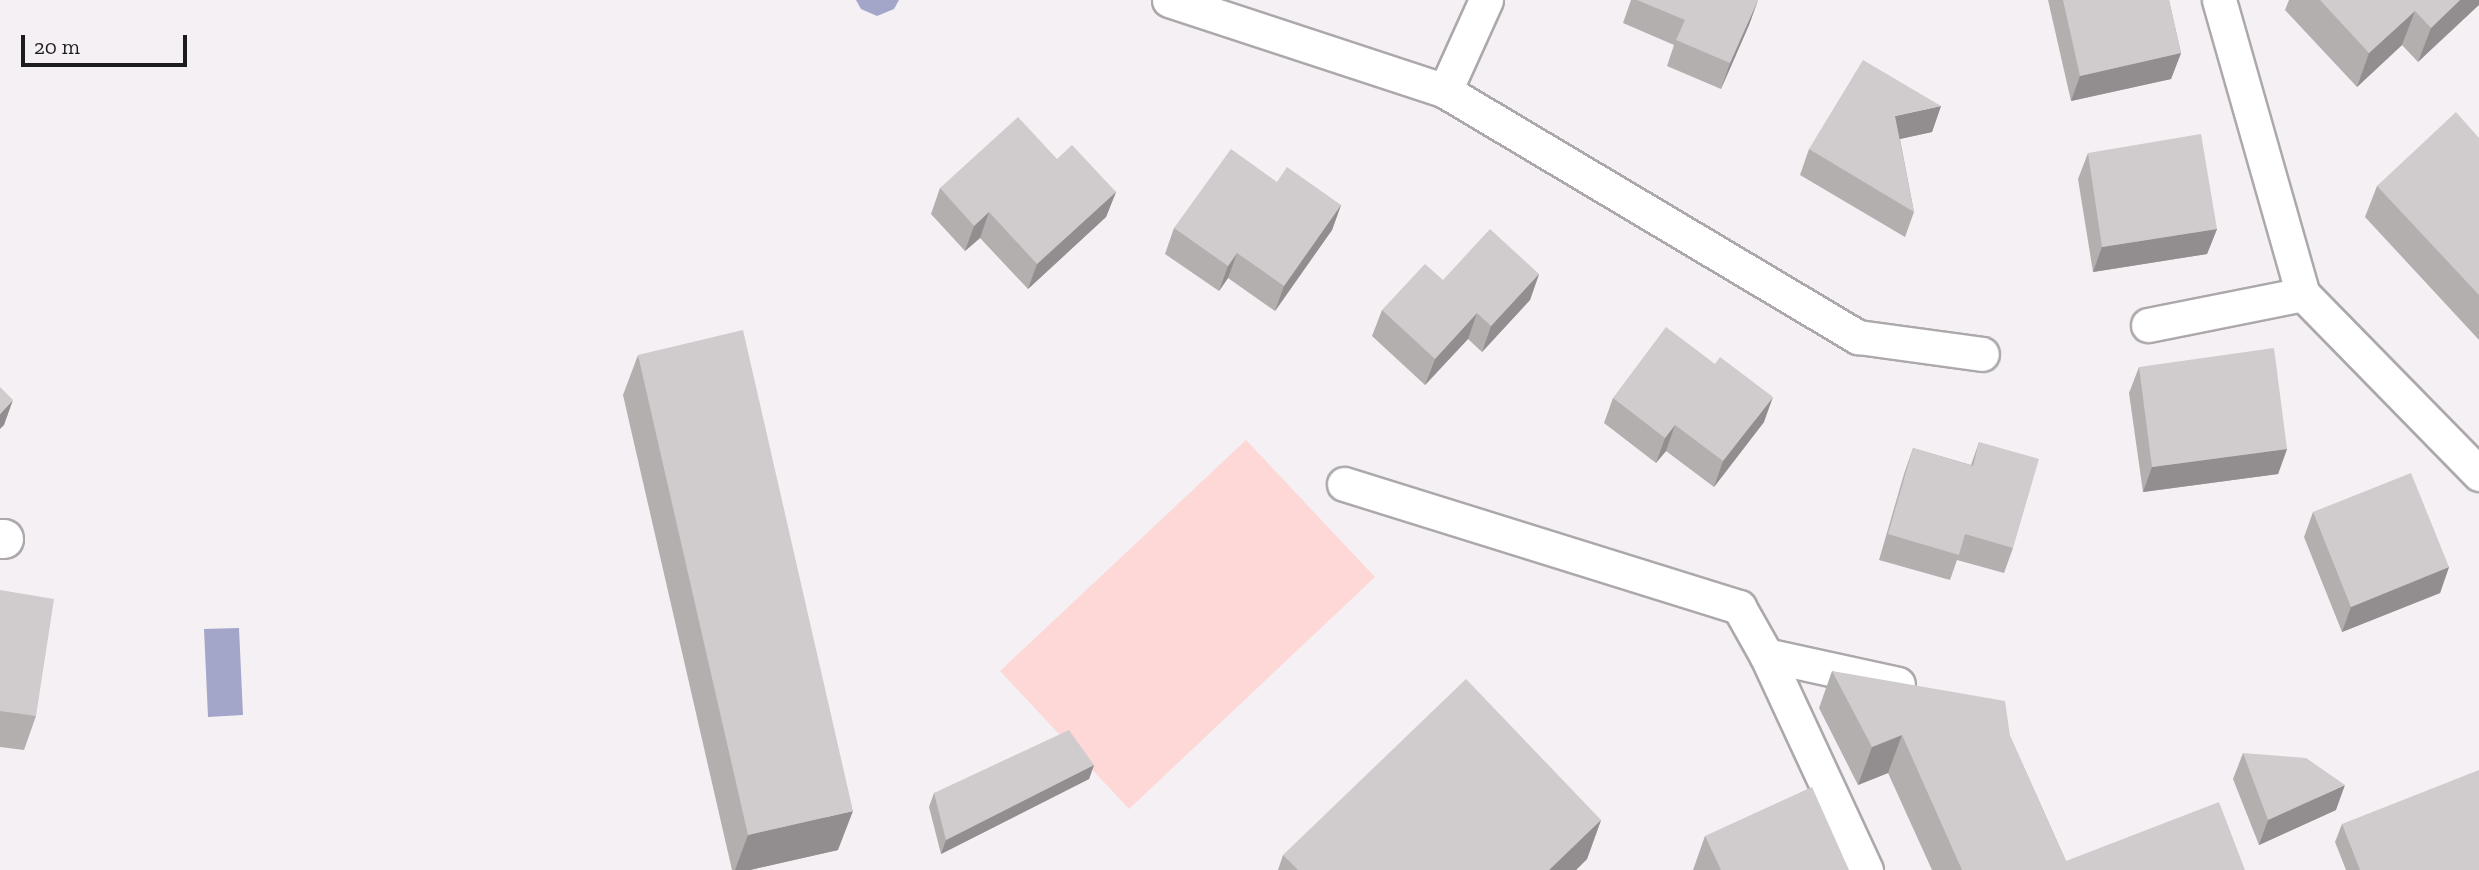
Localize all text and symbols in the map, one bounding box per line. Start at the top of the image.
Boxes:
scale bar [24,21,191,65]
text: 20 m [34,34,80,59]

